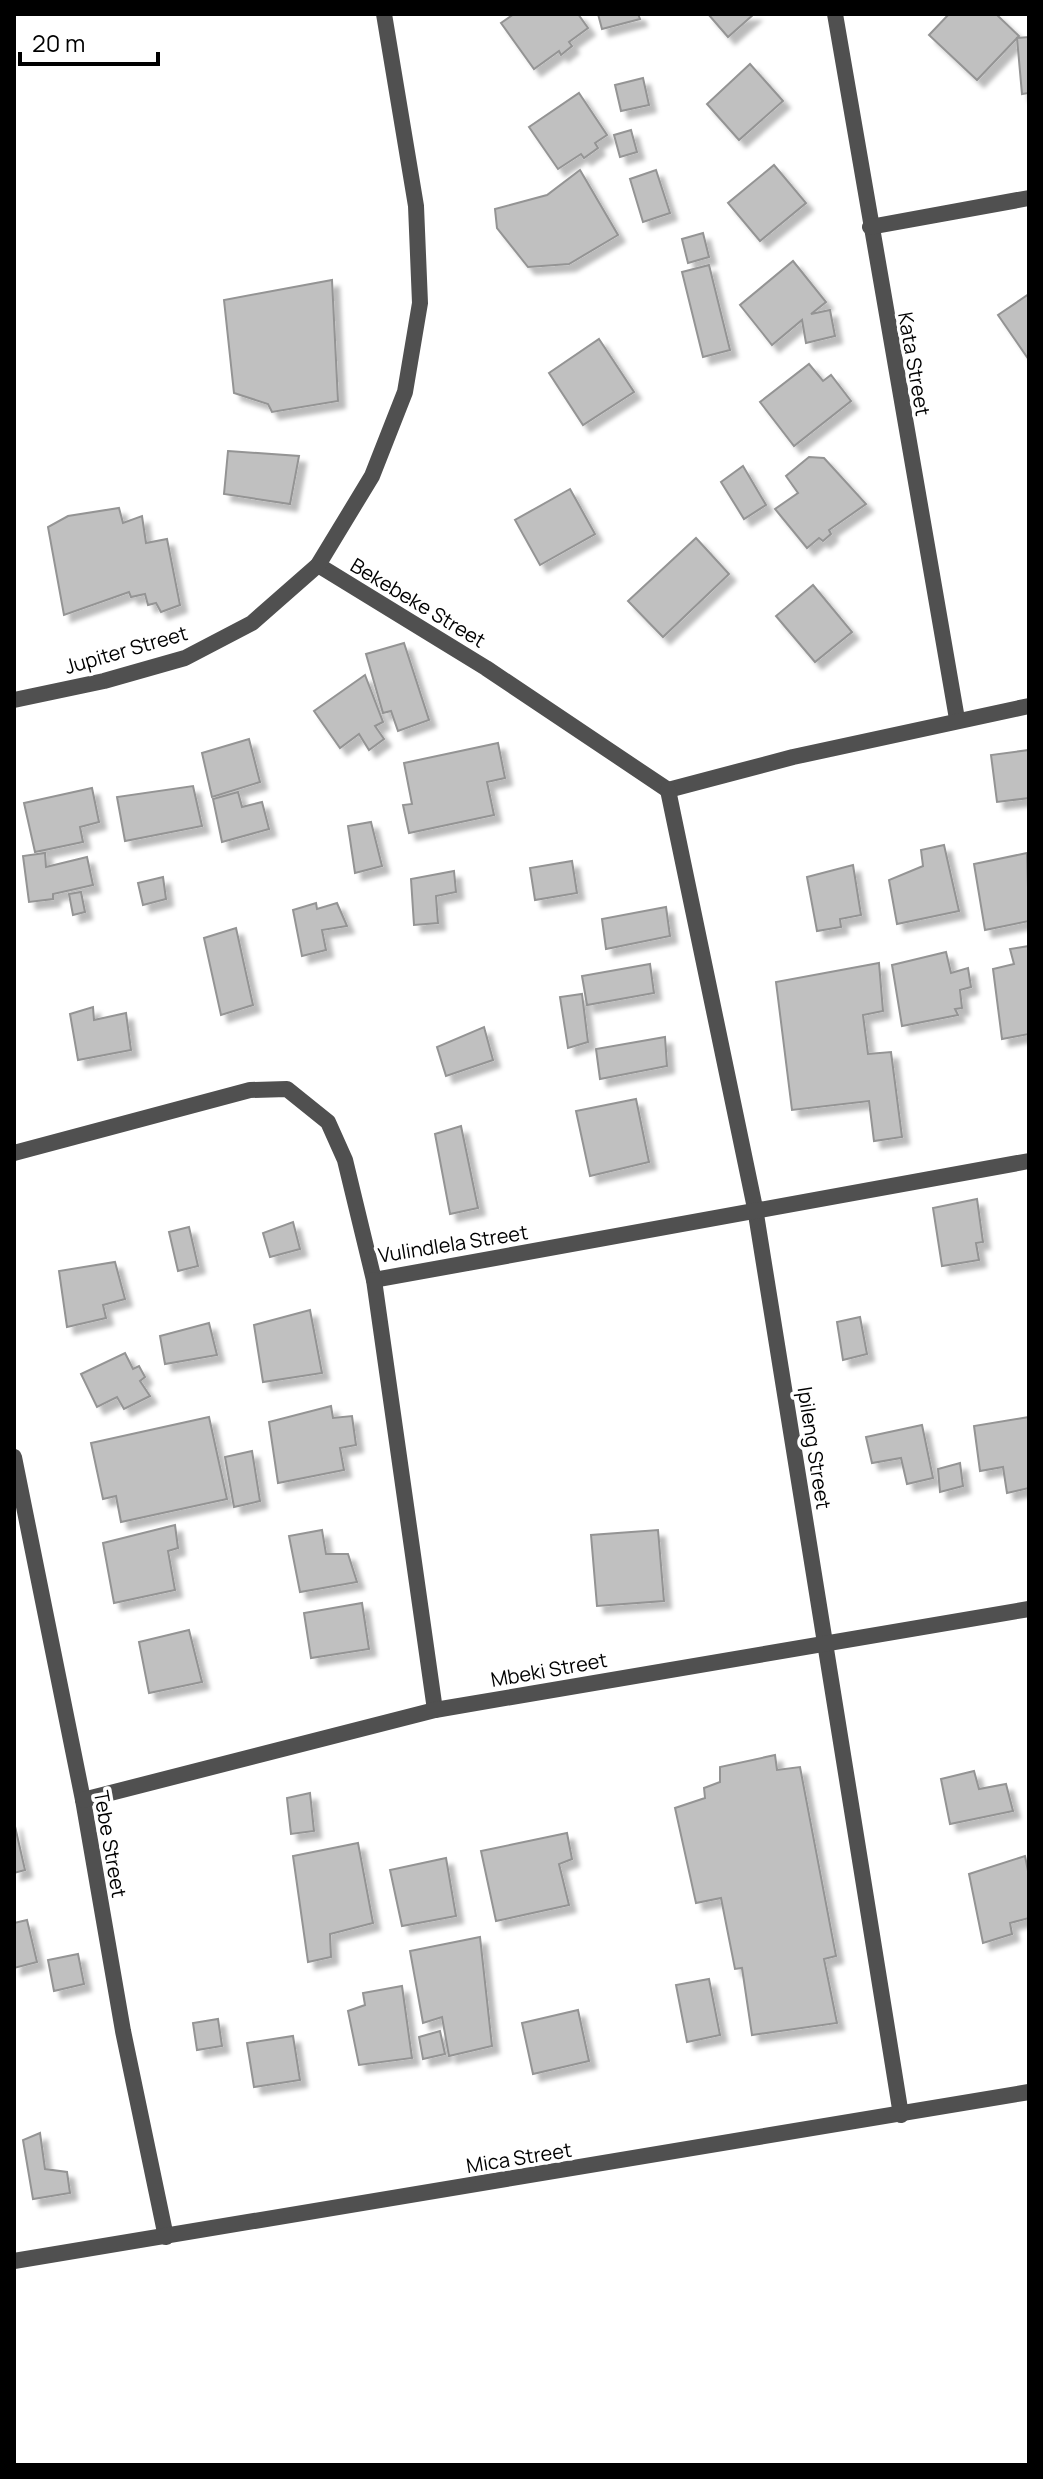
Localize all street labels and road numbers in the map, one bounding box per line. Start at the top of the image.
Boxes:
street label: Kata Street [892,310,937,418]
street label: Bekebeke Street [346,552,491,654]
street label: Jupiter Street [61,619,191,680]
street label: Vulindlela Street [376,1218,530,1269]
street label: Ipileng Street [791,1385,838,1511]
street label: Mbeki Street [489,1646,609,1693]
street label: Tebe Street [88,1788,133,1900]
street label: Mica Street [464,2136,574,2179]

